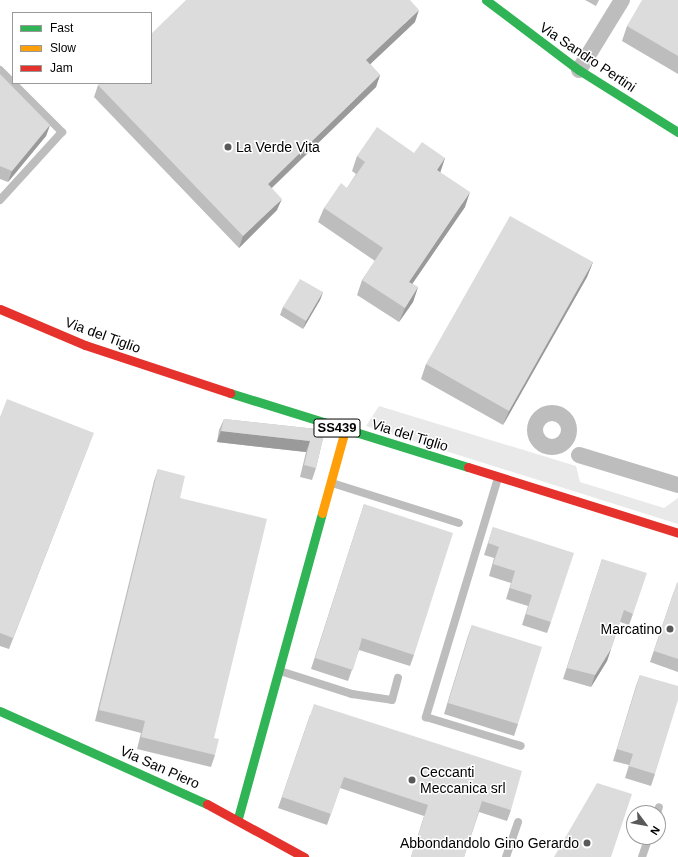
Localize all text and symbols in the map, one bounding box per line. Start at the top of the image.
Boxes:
legend [12,12,152,84]
street label: Via Sandro Pertini [537,19,639,95]
text: Fast [50,21,73,35]
text: Slow [50,41,76,55]
text: Jam [50,61,73,75]
place label: La Verde Vita [236,139,320,155]
marker: La Verde Vita [223,142,233,152]
street label: Via del Tiglio [63,314,143,356]
street label: Via del Tiglio [370,415,450,455]
road number: SS439 [313,417,361,439]
place label: Marcatino [601,621,662,637]
marker: Marcatino [665,624,675,634]
street label: Via San Piero [118,742,202,792]
place label: Ceccanti Meccanica srl [420,764,506,796]
marker: Ceccanti Meccanica srl [407,775,417,785]
north arrow [626,805,666,845]
text: N [648,824,663,837]
place label: Abbondandolo Gino Gerardo [400,835,579,851]
marker: Abbondandolo Gino Gerardo [582,838,592,848]

